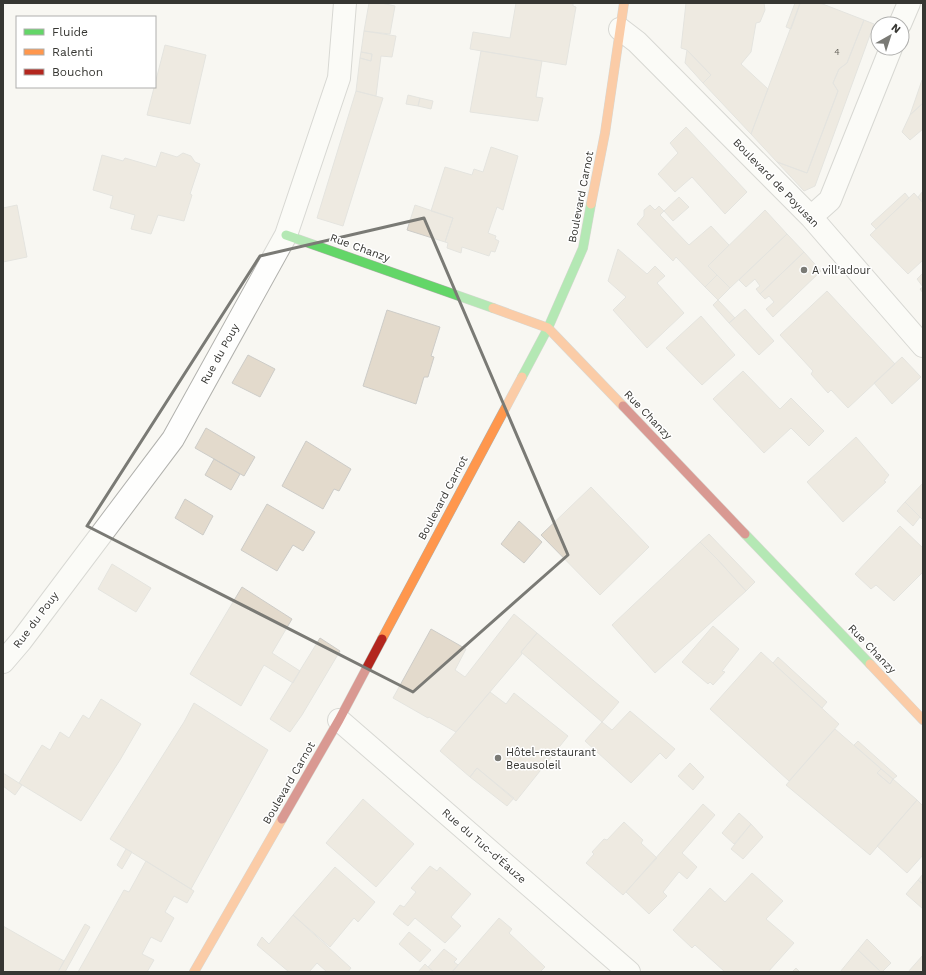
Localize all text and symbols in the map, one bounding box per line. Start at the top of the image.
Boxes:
legend [16,16,156,88]
north arrow [870,16,910,56]
text: N [889,21,903,36]
text: Fluide [52,25,88,39]
text: Ralenti [52,45,93,59]
house number: 4 [834,47,840,57]
text: Bouchon [52,65,103,79]
street label: Boulevard de Poyusan [730,136,822,230]
street label: Boulevard Carnot [566,150,596,244]
street label: Rue Chanzy [328,231,392,265]
place label: A vill'adour [812,264,871,277]
marker: A vill'adour [799,265,809,275]
street label: Rue du Pouy [198,321,242,387]
street label: Rue Chanzy [621,388,675,442]
street label: Boulevard Carnot [415,454,471,542]
street label: Rue du Pouy [11,589,62,651]
street label: Rue Chanzy [845,622,899,676]
street label: Boulevard Carnot [260,739,318,827]
place label: Hôtel-restaurant Beausoleil [506,746,596,772]
marker: Hôtel-restaurant Beausoleil [493,753,503,763]
street label: Rue du Tuc-d'Éauze [439,805,529,886]

